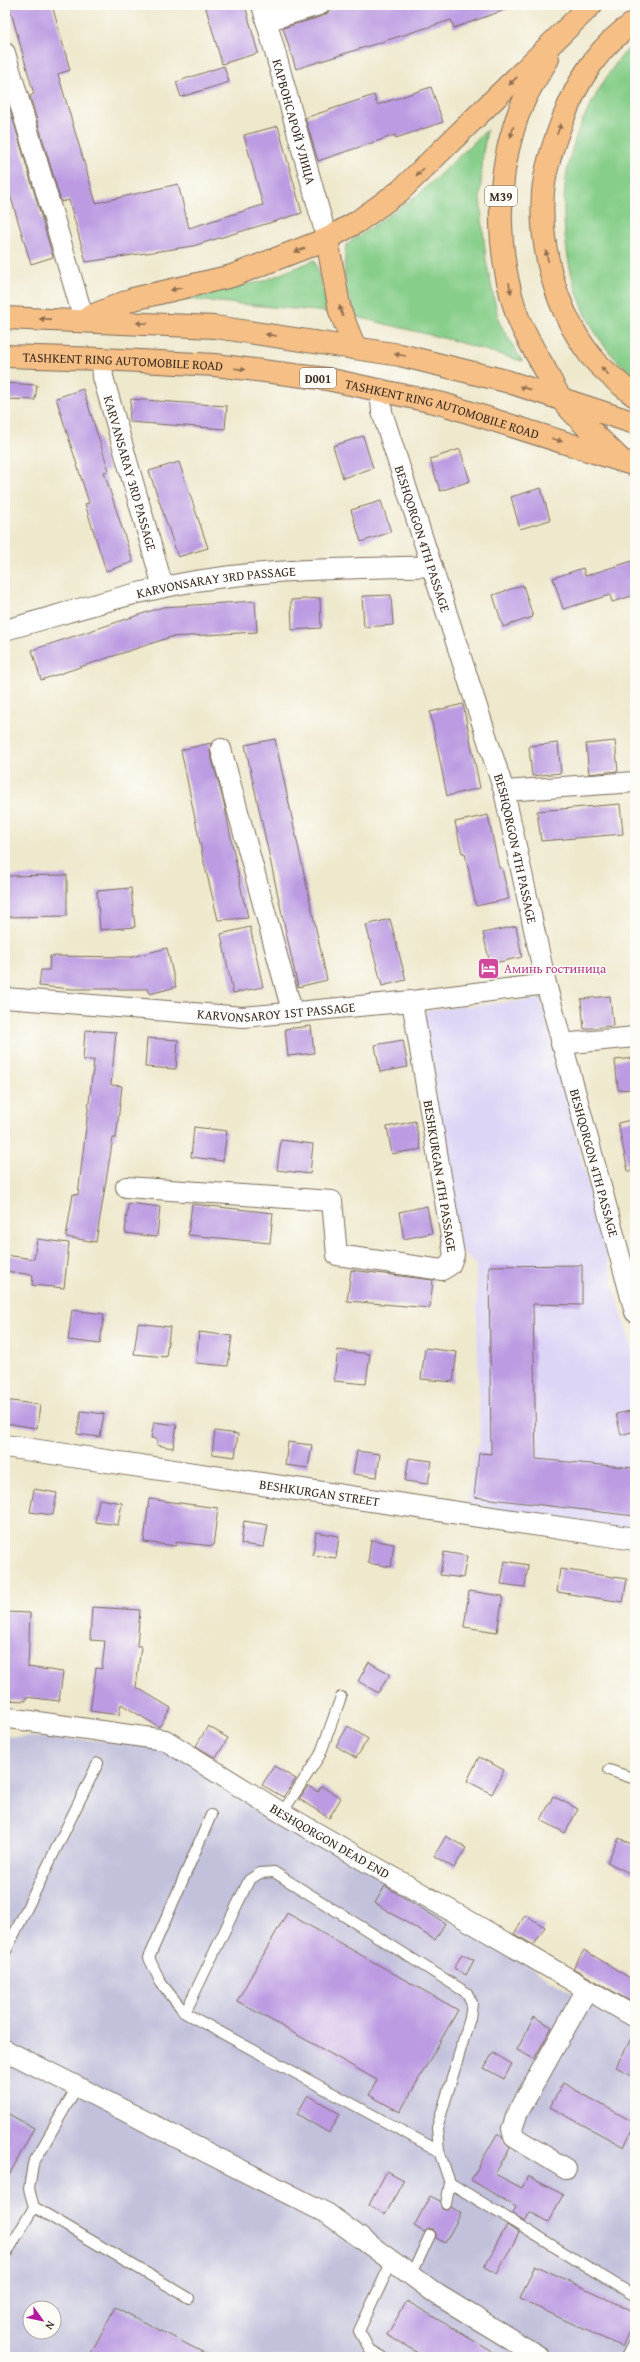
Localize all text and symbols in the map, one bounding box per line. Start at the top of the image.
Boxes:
street label: КАРВОНСАРОЙ УЛИЦА [268,57,321,187]
one-way arrow [508,76,518,86]
one-way arrow [557,122,563,134]
one-way arrow [509,126,515,138]
one-way arrow [415,167,425,177]
road number: M39 [485,186,517,206]
one-way arrow [295,247,306,253]
one-way arrow [544,250,550,263]
one-way arrow [507,282,513,294]
one-way arrow [170,287,183,293]
one-way arrow [338,305,344,317]
one-way arrow [38,316,51,322]
one-way arrow [136,319,148,326]
one-way arrow [265,332,277,338]
street label: TASHKENT RING AUTOMOBILE ROAD [22,347,224,375]
one-way arrow [393,352,406,358]
one-way arrow [234,365,246,372]
one-way arrow [600,366,610,376]
road number: D001 [300,368,336,388]
street label: TASHKENT RING AUTOMOBILE ROAD [343,374,542,444]
one-way arrow [519,385,531,391]
street label: KARVАNSARАY 3RD PASSAGE [99,393,162,554]
one-way arrow [551,437,563,443]
street label: BESHQORGON 4TH PASSAGE [390,463,455,615]
street label: KARVONSARАY 3RD PASSAGE [134,561,296,603]
street label: BESHQORGON 4TH PASSAGE [490,771,542,926]
hotel icon: Аминь гостиница [475,955,501,981]
place label: Аминь гостиница [504,959,607,978]
street label: KARVONSAROY 1ST PASSAGE [196,997,356,1027]
street label: BESHQORGON 4TH PASSAGE [565,1086,624,1240]
street label: BESHKURGAN 4TH PASSAGE [419,1099,461,1254]
street label: BESHKURGAN STREET [258,1474,382,1511]
street label: BESHQORGON DEAD END [267,1799,394,1883]
north arrow [22,2300,62,2340]
text: N [41,2318,59,2333]

